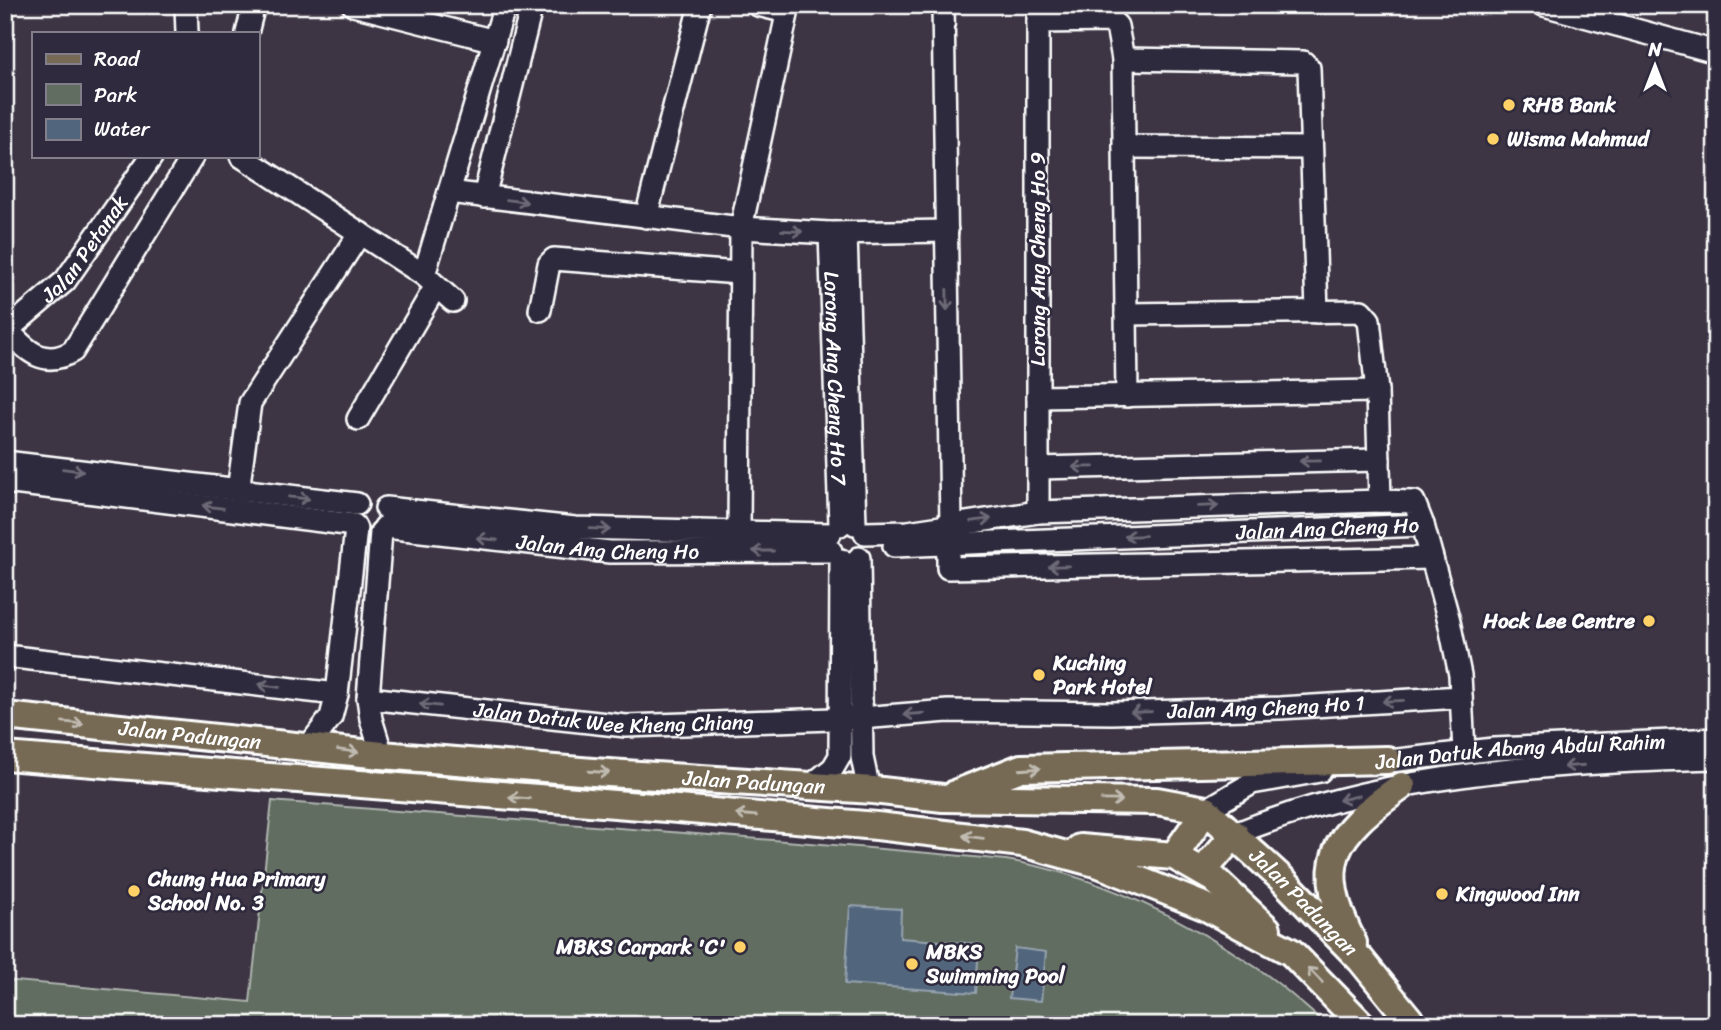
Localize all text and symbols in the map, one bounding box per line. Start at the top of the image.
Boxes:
legend [32,32,259,158]
north arrow [1620,32,1690,102]
text: N [1647,33,1662,66]
text: Road [94,40,141,78]
text: Park [94,76,137,114]
place label: RHB Bank [1522,86,1617,124]
marker: RHB Bank [1501,97,1517,113]
text: Water [94,110,151,148]
place label: Wisma Mahmud [1507,120,1651,158]
marker: Wisma Mahmud [1485,131,1501,147]
street label: Lorong Ang Cheng Ho 9 [1019,152,1057,366]
street label: Jalan Petanak [31,187,139,314]
one-way arrow [505,195,528,208]
one-way arrow [780,225,802,238]
street label: Lorong Ang Cheng Ho 7 [812,271,858,487]
one-way arrow [940,288,954,311]
one-way arrow [1299,455,1322,468]
one-way arrow [1072,460,1095,474]
one-way arrow [61,464,84,477]
one-way arrow [287,492,310,505]
one-way arrow [1196,500,1219,513]
one-way arrow [202,501,225,514]
street label: Jalan Ang Cheng Ho [1234,506,1420,551]
one-way arrow [969,514,992,527]
one-way arrow [588,522,611,536]
street label: Jalan Ang Cheng Ho [514,523,700,571]
one-way arrow [1124,530,1147,543]
one-way arrow [476,532,499,545]
one-way arrow [752,544,775,558]
one-way arrow [1048,559,1071,573]
place label: Hock Lee Centre [1482,602,1635,640]
marker: Hock Lee Centre [1641,613,1657,629]
place label: Kuching Park Hotel [1052,644,1153,706]
marker: Kuching Park Hotel [1031,667,1047,683]
one-way arrow [259,680,281,693]
street label: Jalan Ang Cheng Ho 1 [1166,684,1366,730]
street label: Jalan Datuk Wee Kheng Chiang [471,691,754,745]
one-way arrow [1382,695,1405,708]
one-way arrow [419,698,442,711]
one-way arrow [1130,706,1153,719]
one-way arrow [903,708,926,721]
street label: Jalan Padungan [116,709,263,761]
one-way arrow [61,716,84,729]
street label: Jalan Datuk Abang Abdul Rahim [1372,722,1666,782]
one-way arrow [336,744,359,757]
street label: Jalan Padungan [680,759,826,806]
one-way arrow [1563,759,1586,772]
one-way arrow [1018,762,1041,775]
one-way arrow [587,766,610,779]
one-way arrow [508,791,531,804]
one-way arrow [1338,791,1361,805]
one-way arrow [1101,794,1124,807]
one-way arrow [735,808,758,821]
one-way arrow [962,830,984,843]
street label: Jalan Padungan [1239,838,1368,966]
place label: Chung Hua Primary School No. 3 [147,860,327,922]
place label: Kingwood Inn [1455,875,1580,913]
marker: Chung Hua Primary School No. 3 [126,883,142,899]
marker: Kingwood Inn [1434,886,1450,902]
place label: MBKS Carpark 'C' [555,928,726,966]
place label: MBKS Swimming Pool [925,933,1066,995]
marker: MBKS Carpark 'C' [732,939,748,955]
marker: MBKS Swimming Pool [904,956,920,972]
one-way arrow [1306,967,1323,984]

